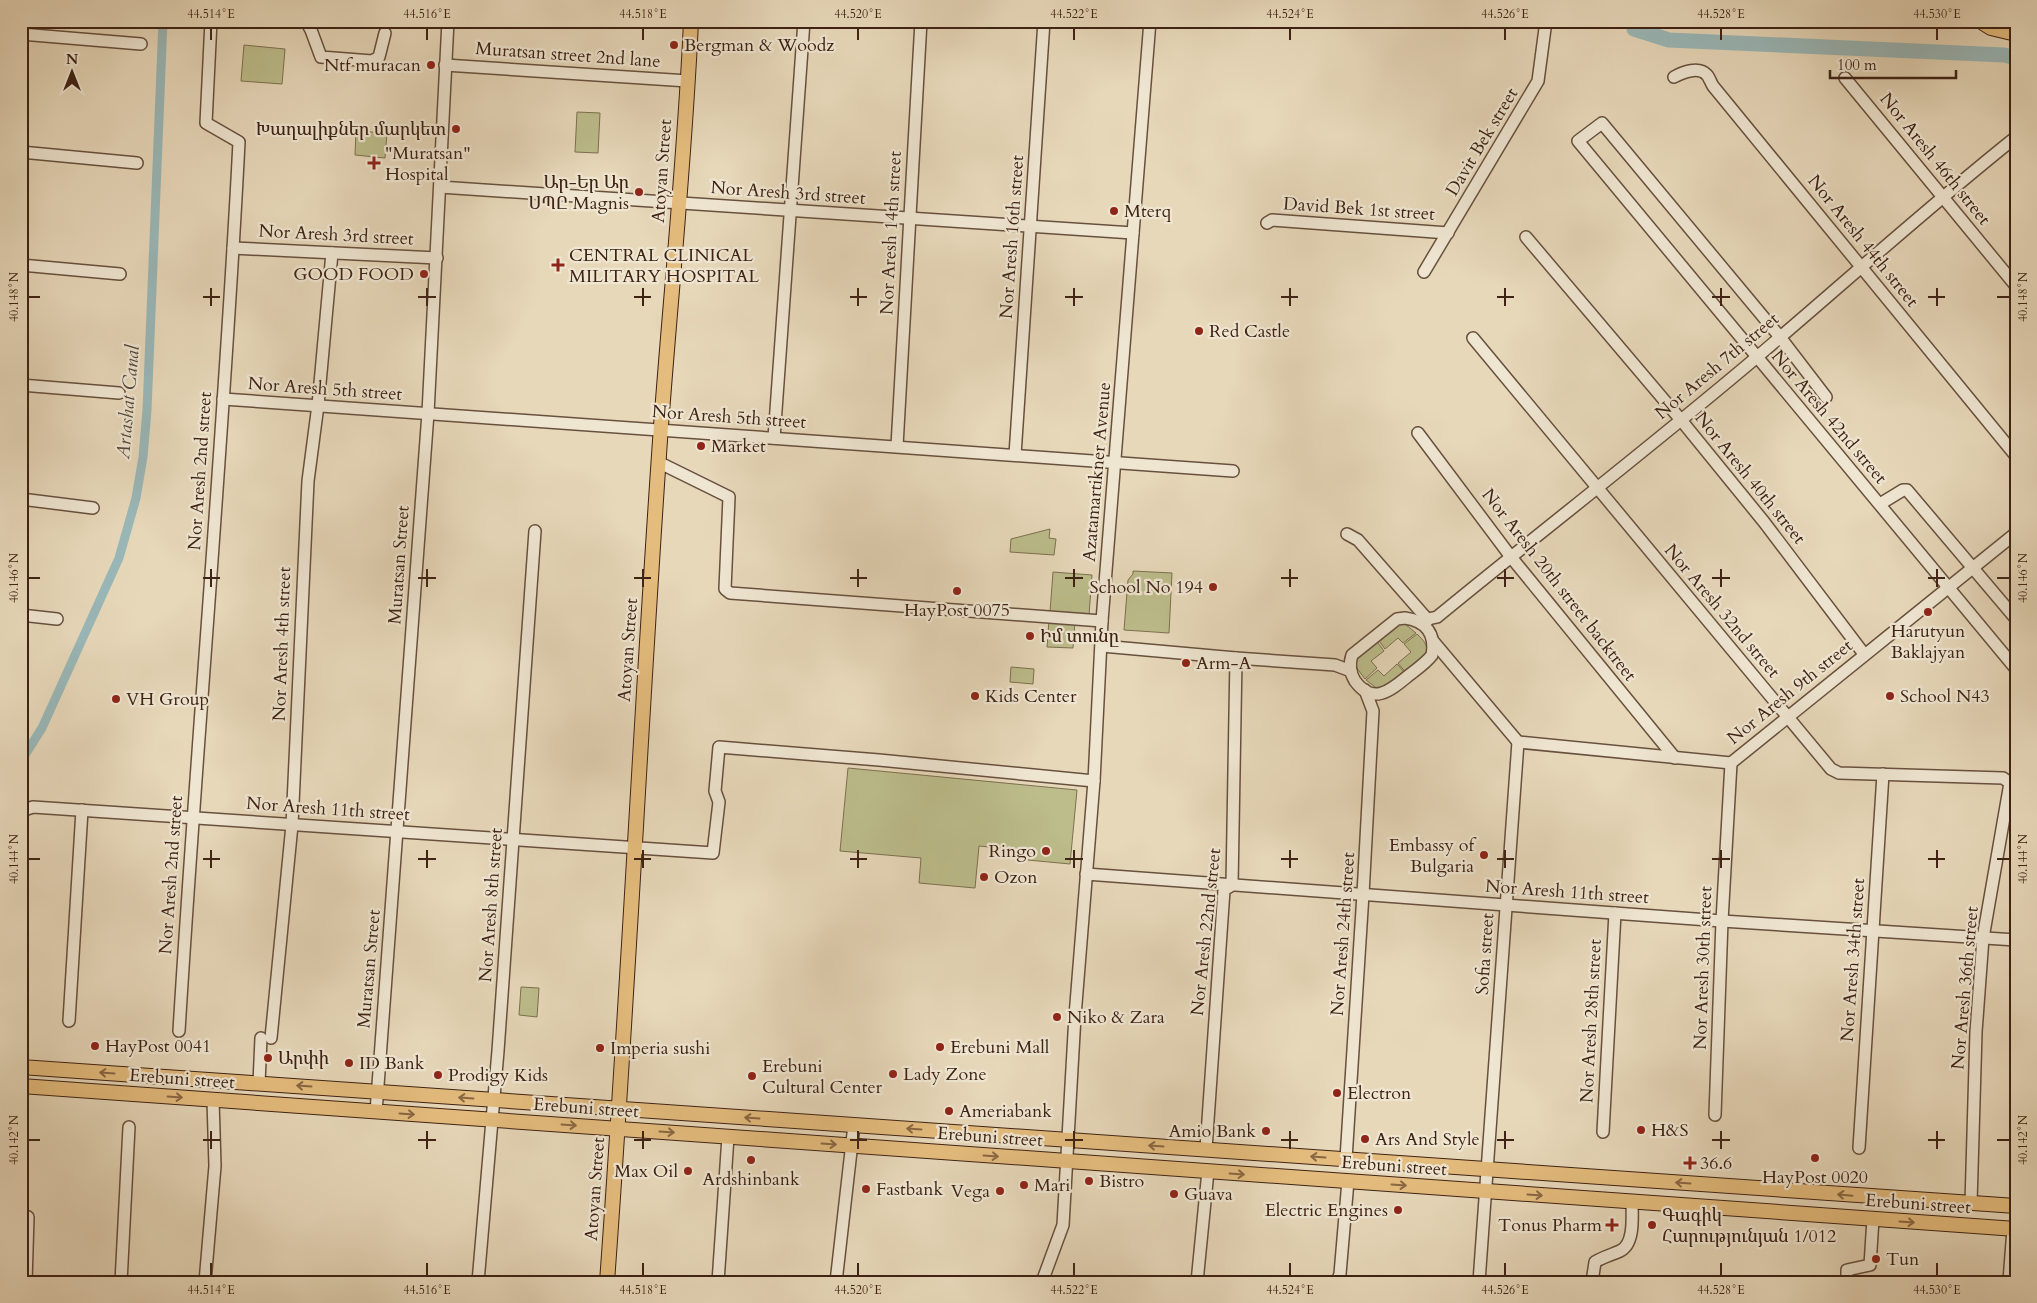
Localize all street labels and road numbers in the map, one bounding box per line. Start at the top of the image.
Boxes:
street label: Muratsan street 2nd lane [475,36,661,74]
street label: Davit Bek street [1440,83,1524,201]
street label: Nor Aresh 46th street [1874,87,1996,231]
street label: Atoyan Street [646,118,678,224]
street label: Nor Aresh 14th street [874,150,908,316]
street label: Nor Aresh 16th street [994,154,1030,320]
street label: Nor Aresh 44th street [1802,169,1924,313]
street label: Nor Aresh 3rd street [710,175,867,211]
street label: David Bek 1st street [1282,191,1436,227]
street label: Nor Aresh 3rd street [258,218,414,252]
street label: Nor Aresh 7th street [1650,307,1785,425]
street label: Nor Aresh 42nd street [1765,345,1893,490]
street label: Nor Aresh 5th street [247,371,403,407]
street label: Azatamartikner Avenue [1077,381,1117,563]
street label: Nor Aresh 2nd street [182,391,218,551]
street label: Nor Aresh 5th street [651,399,807,435]
street label: Nor Aresh 40th street [1689,406,1811,550]
street label: Nor Aresh 20th street backtreet [1476,483,1642,687]
street label: Muratsan Street [382,504,416,625]
street label: Nor Aresh 32nd street [1658,539,1786,684]
street label: Nor Aresh 4th street [267,566,297,722]
street label: Atoyan Street [612,597,644,703]
street label: Nor Aresh 9th street [1722,633,1858,750]
street label: Nor Aresh 11th street [245,791,411,827]
street label: Nor Aresh 2nd street [153,795,189,955]
street label: Nor Aresh 8th street [473,827,509,983]
street label: Nor Aresh 22nd street [1185,847,1227,1017]
street label: Nor Aresh 24th street [1325,851,1361,1017]
street label: Nor Aresh 11th street [1484,874,1650,910]
street label: Nor Aresh 34th street [1835,877,1871,1043]
street label: Nor Aresh 30th street [1688,885,1718,1050]
street label: Nor Aresh 36th street [1945,905,1985,1071]
street label: Muratsan Street [351,908,387,1029]
street label: Sofia street [1470,912,1500,996]
street label: Nor Aresh 28th street [1574,938,1608,1104]
street label: Erebuni street [128,1063,236,1095]
street label: Erebuni street [532,1092,640,1124]
street label: Erebuni street [936,1121,1044,1153]
street label: Atoyan Street [579,1136,611,1242]
street label: Erebuni street [1340,1150,1448,1182]
street label: Erebuni street [1864,1188,1972,1220]

